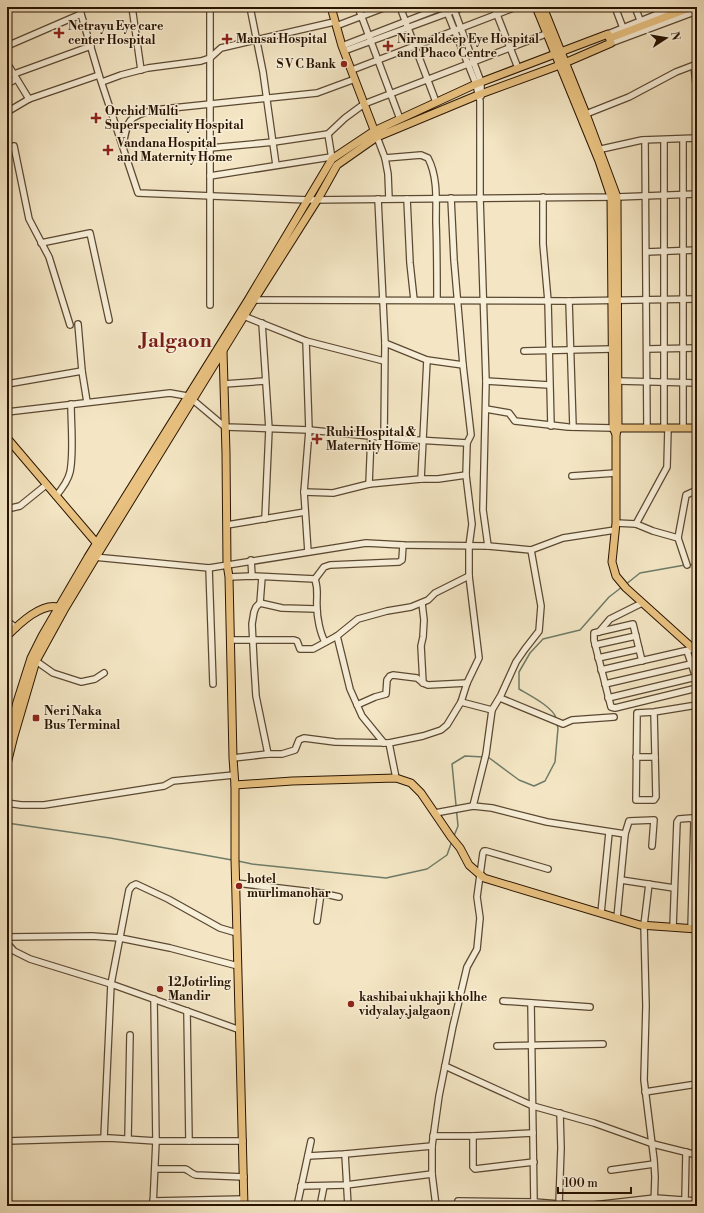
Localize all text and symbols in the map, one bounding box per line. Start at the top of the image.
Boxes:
north arrow [646,18,686,58]
place label: Netrayu Eye care center Hospital [68,19,164,48]
marker: Netrayu Eye care center Hospital [53,27,65,39]
text: N [667,30,683,42]
place label: Mansai Hospital [236,32,327,47]
place label: Nirmaldeep Eye Hospital and Phaco Centre [397,32,539,61]
marker: Mansai Hospital [221,33,233,45]
marker: Nirmaldeep Eye Hospital and Phaco Centre [382,40,394,52]
place label: S V C Bank [277,57,337,72]
marker: S V C Bank [339,59,349,69]
place label: Orchid Multi Superspeciality Hospital [105,104,244,133]
marker: Orchid Multi Superspeciality Hospital [90,112,102,124]
place label: Vandana Hospital and Maternity Home [116,136,233,165]
marker: Vandana Hospital and Maternity Home [102,144,114,156]
district label: Jalgaon [137,329,212,354]
place label: Rubi Hospital & Maternity Home [326,425,419,454]
marker: Rubi Hospital & Maternity Home [311,433,323,445]
place label: Neri Naka Bus Terminal [44,704,120,733]
marker: Neri Naka Bus Terminal [31,713,41,723]
place label: hotel murlimanohar [247,872,331,901]
marker: hotel murlimanohar [234,881,244,891]
place label: 12 Jotirling Mandir [168,975,232,1004]
marker: 12 Jotirling Mandir [155,984,165,994]
place label: kashibai ukhaji kholhe vidyalay,jalgaon [358,990,488,1019]
marker: kashibai ukhaji kholhe vidyalay,jalgaon [346,999,356,1009]
scale bar [558,1169,631,1195]
text: 100 m [564,1176,598,1191]

